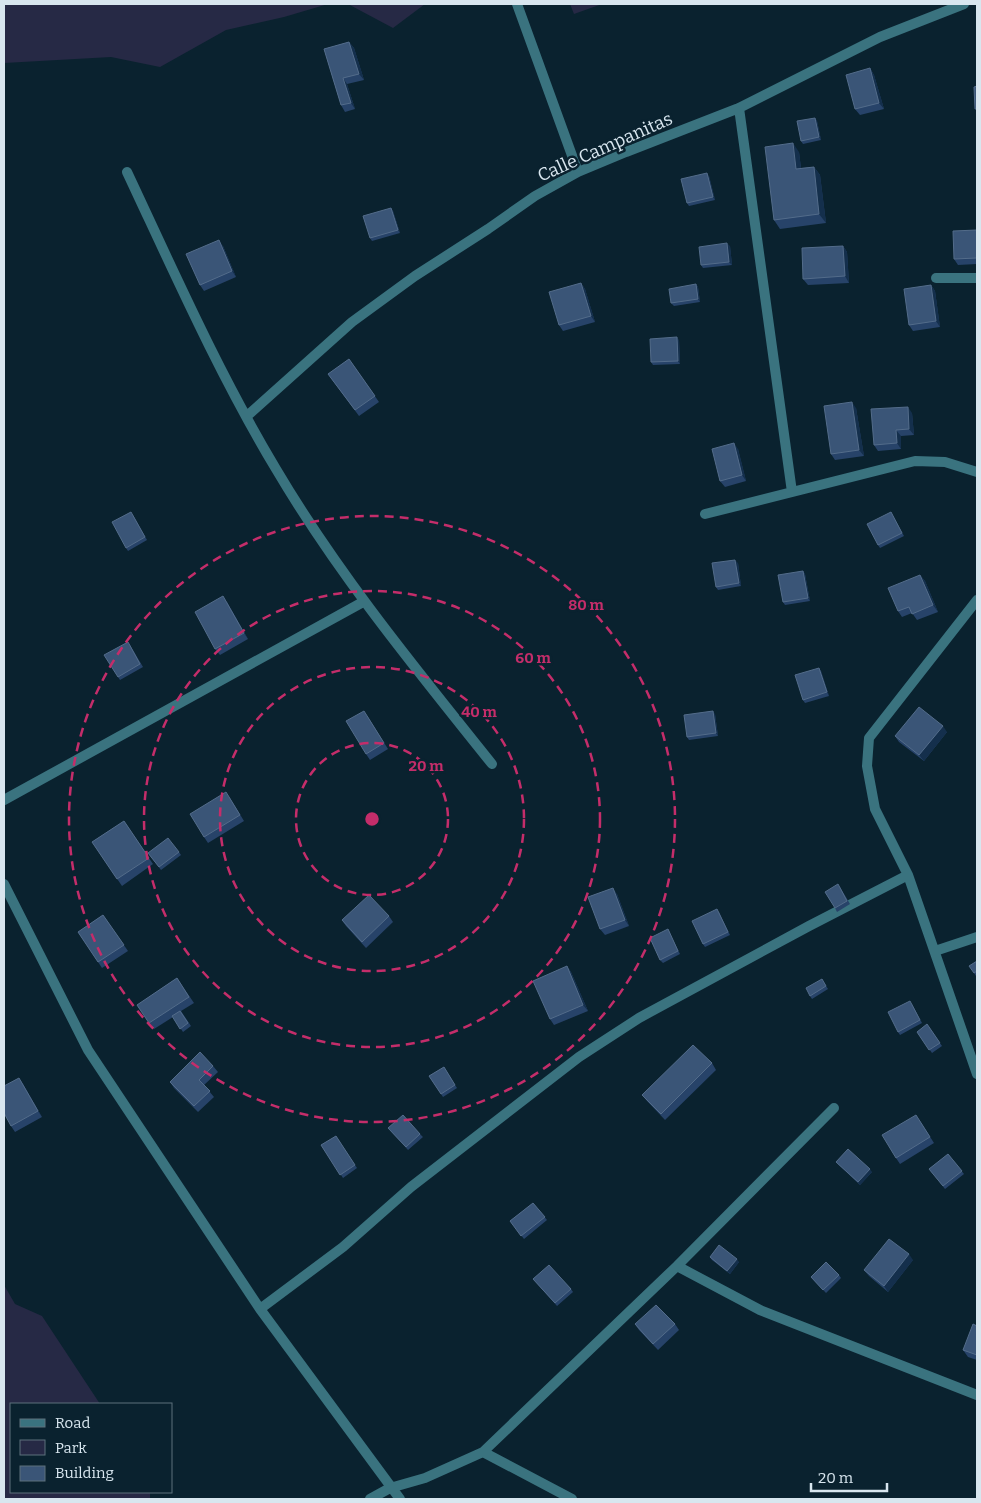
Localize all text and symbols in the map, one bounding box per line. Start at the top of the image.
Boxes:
street label: Calle Campanitas [534,107,676,187]
text: 80 m [568,596,604,614]
text: 60 m [515,649,551,667]
text: 40 m [461,703,498,721]
text: 20 m [409,757,444,775]
centre of rings [363,810,381,828]
legend [10,1403,172,1493]
text: Road [55,1414,90,1432]
text: Park [55,1439,87,1457]
scale bar [811,1460,887,1492]
text: Building [55,1464,114,1482]
text: 20 m [818,1469,854,1487]

